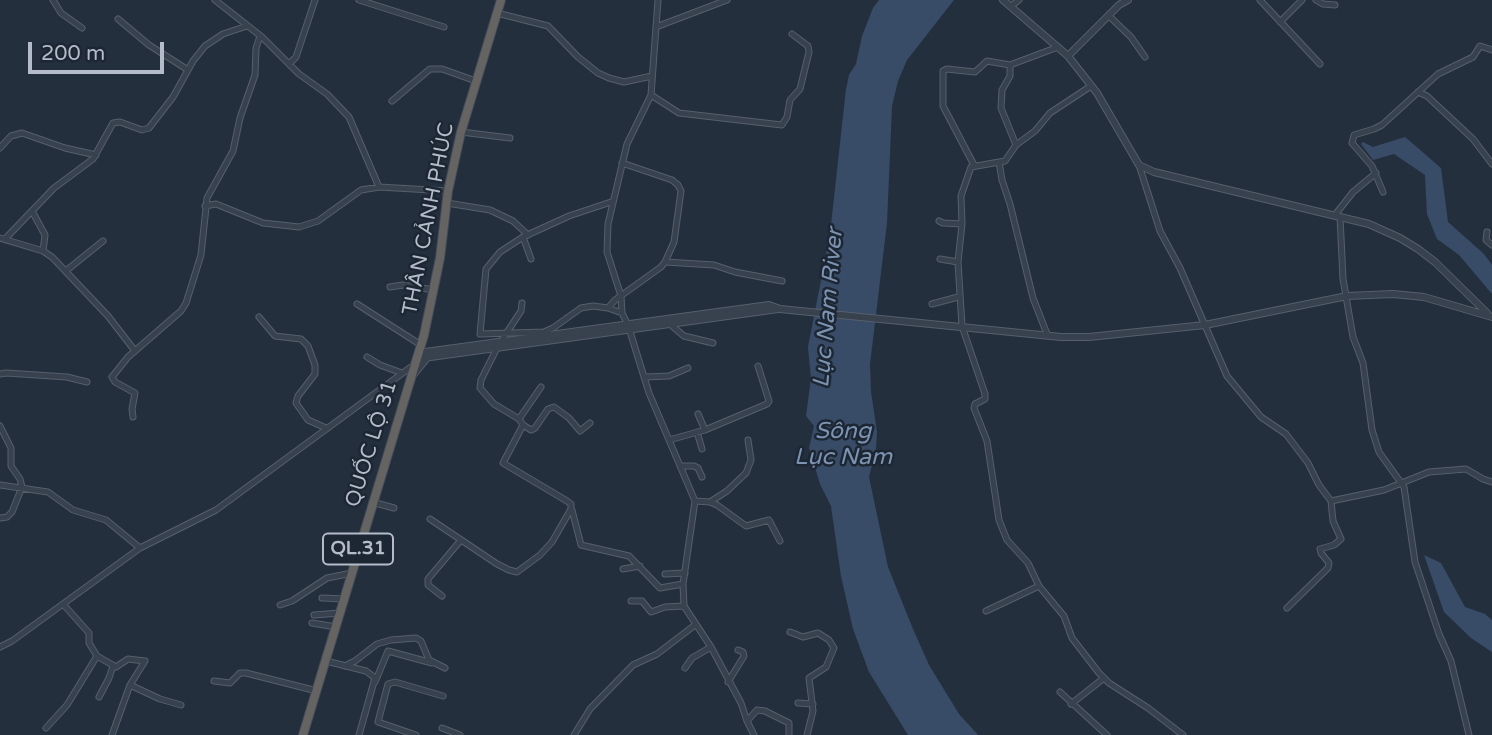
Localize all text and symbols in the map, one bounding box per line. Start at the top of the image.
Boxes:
scale bar [32,28,168,72]
text: 200 m [41,41,105,66]
street label: THÂN CẢNH PHÚC [398,121,460,317]
water label: Lục Nam River [808,227,850,389]
street label: QUỐC LỘ 31 [341,378,403,510]
water label: Sông Lục Nam [794,418,892,472]
road number: QL.31 [323,534,393,564]

